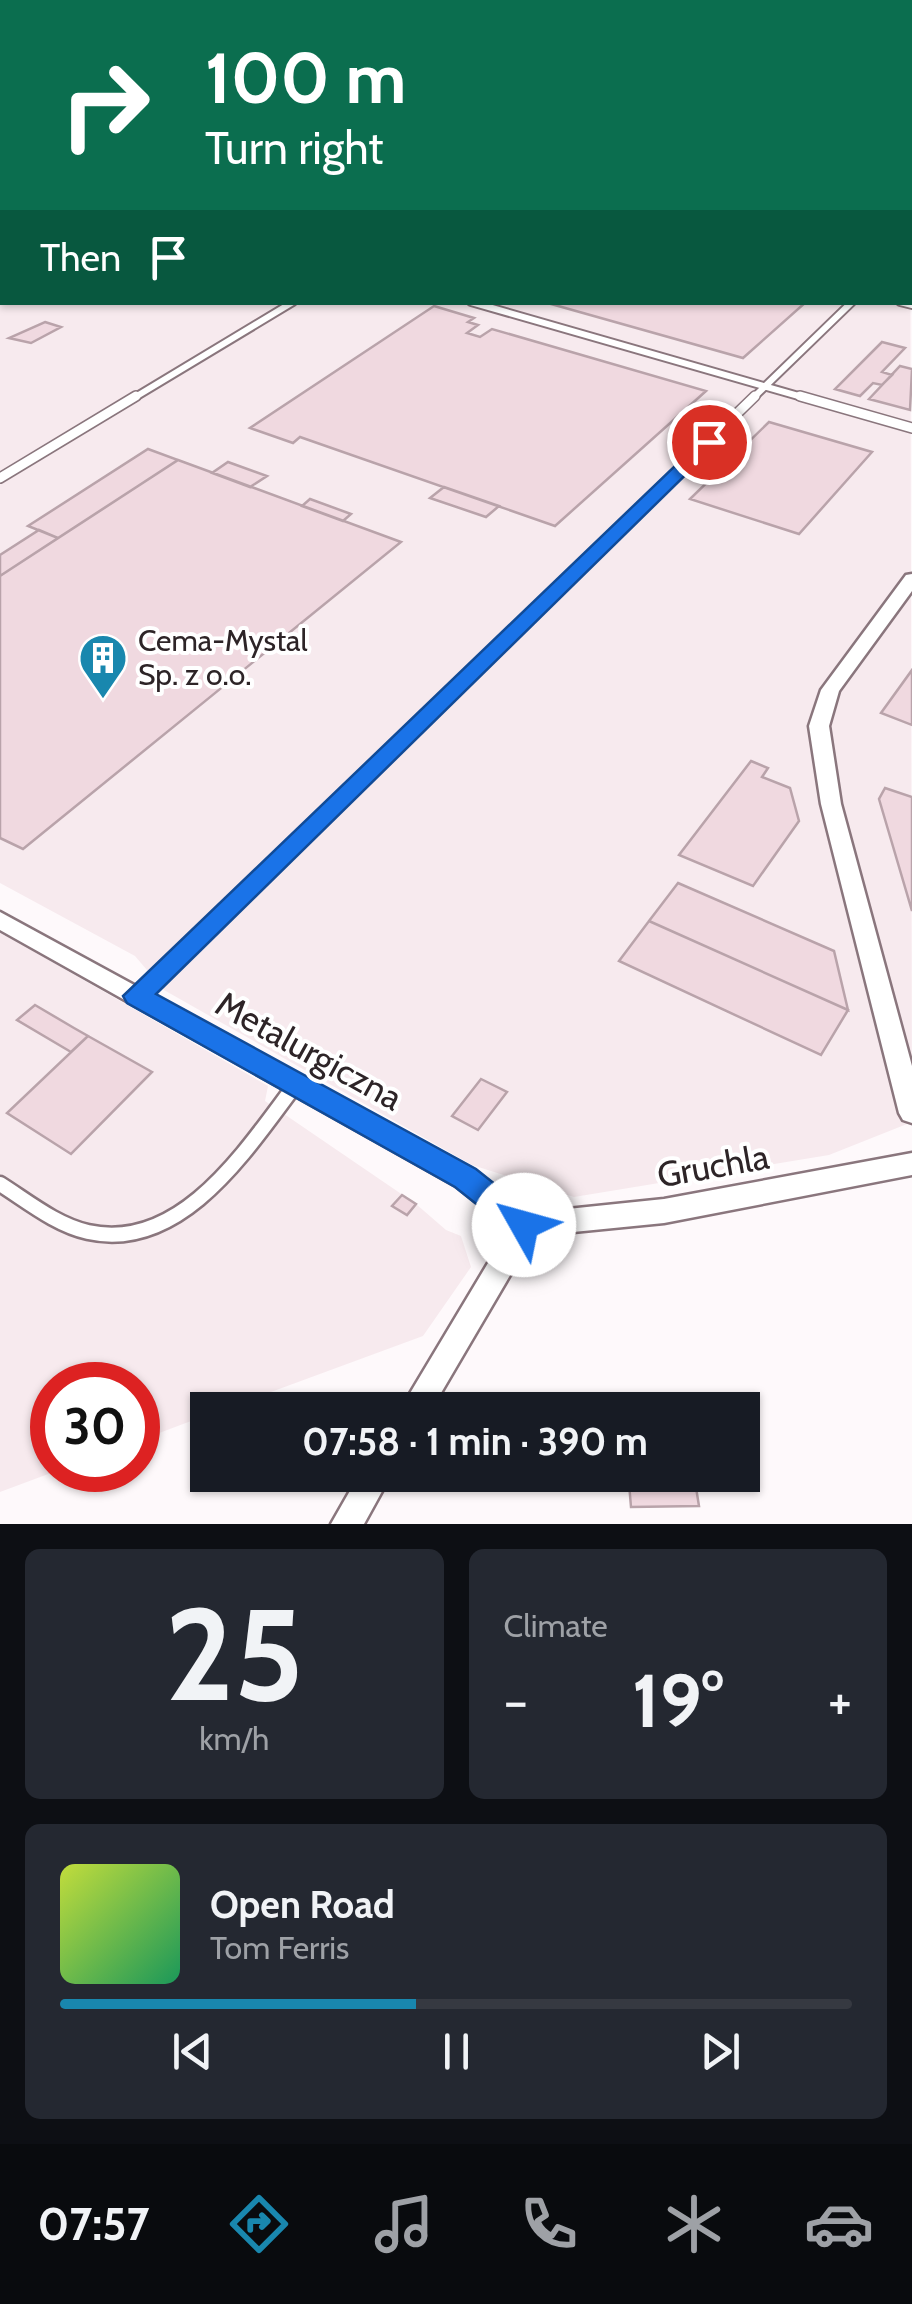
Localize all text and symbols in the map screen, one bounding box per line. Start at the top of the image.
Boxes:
text: 100 m [205,35,406,121]
icon: right [40,40,170,170]
text: Turn right [205,121,384,175]
icon: arrive [141,230,196,285]
text: Then [40,234,121,281]
pin [667,400,752,485]
icon: arrive [682,415,737,470]
place label: Cema-Mystal Sp. z o.o. [138,622,308,693]
building icon: Cema-Mystal Sp. z o.o. [77,632,129,700]
street label: Metalurgiczna [209,982,410,1119]
street label: Gruchla [654,1135,772,1196]
position arrow [472,1173,576,1277]
speed limit sign: 30 [30,1362,160,1492]
text: 07:58 · 1 min · 390 m [302,1418,648,1465]
text: 25 [165,1575,304,1733]
text: Climate [504,1606,608,1645]
text: 19° [632,1655,724,1746]
text: − [504,1667,528,1734]
text: + [828,1667,852,1734]
text: km/h [199,1719,269,1758]
text: Open Road [210,1881,395,1928]
text: Tom Ferris [210,1928,349,1967]
icon: previous [165,2024,220,2079]
icon: pause [429,2024,484,2079]
icon: next [693,2024,748,2079]
icon: directions [224,2189,294,2259]
icon: music [369,2189,439,2259]
icon: phone [514,2189,584,2259]
icon: climate [659,2189,729,2259]
icon: car [804,2189,874,2259]
text: 07:57 [38,2197,149,2251]

